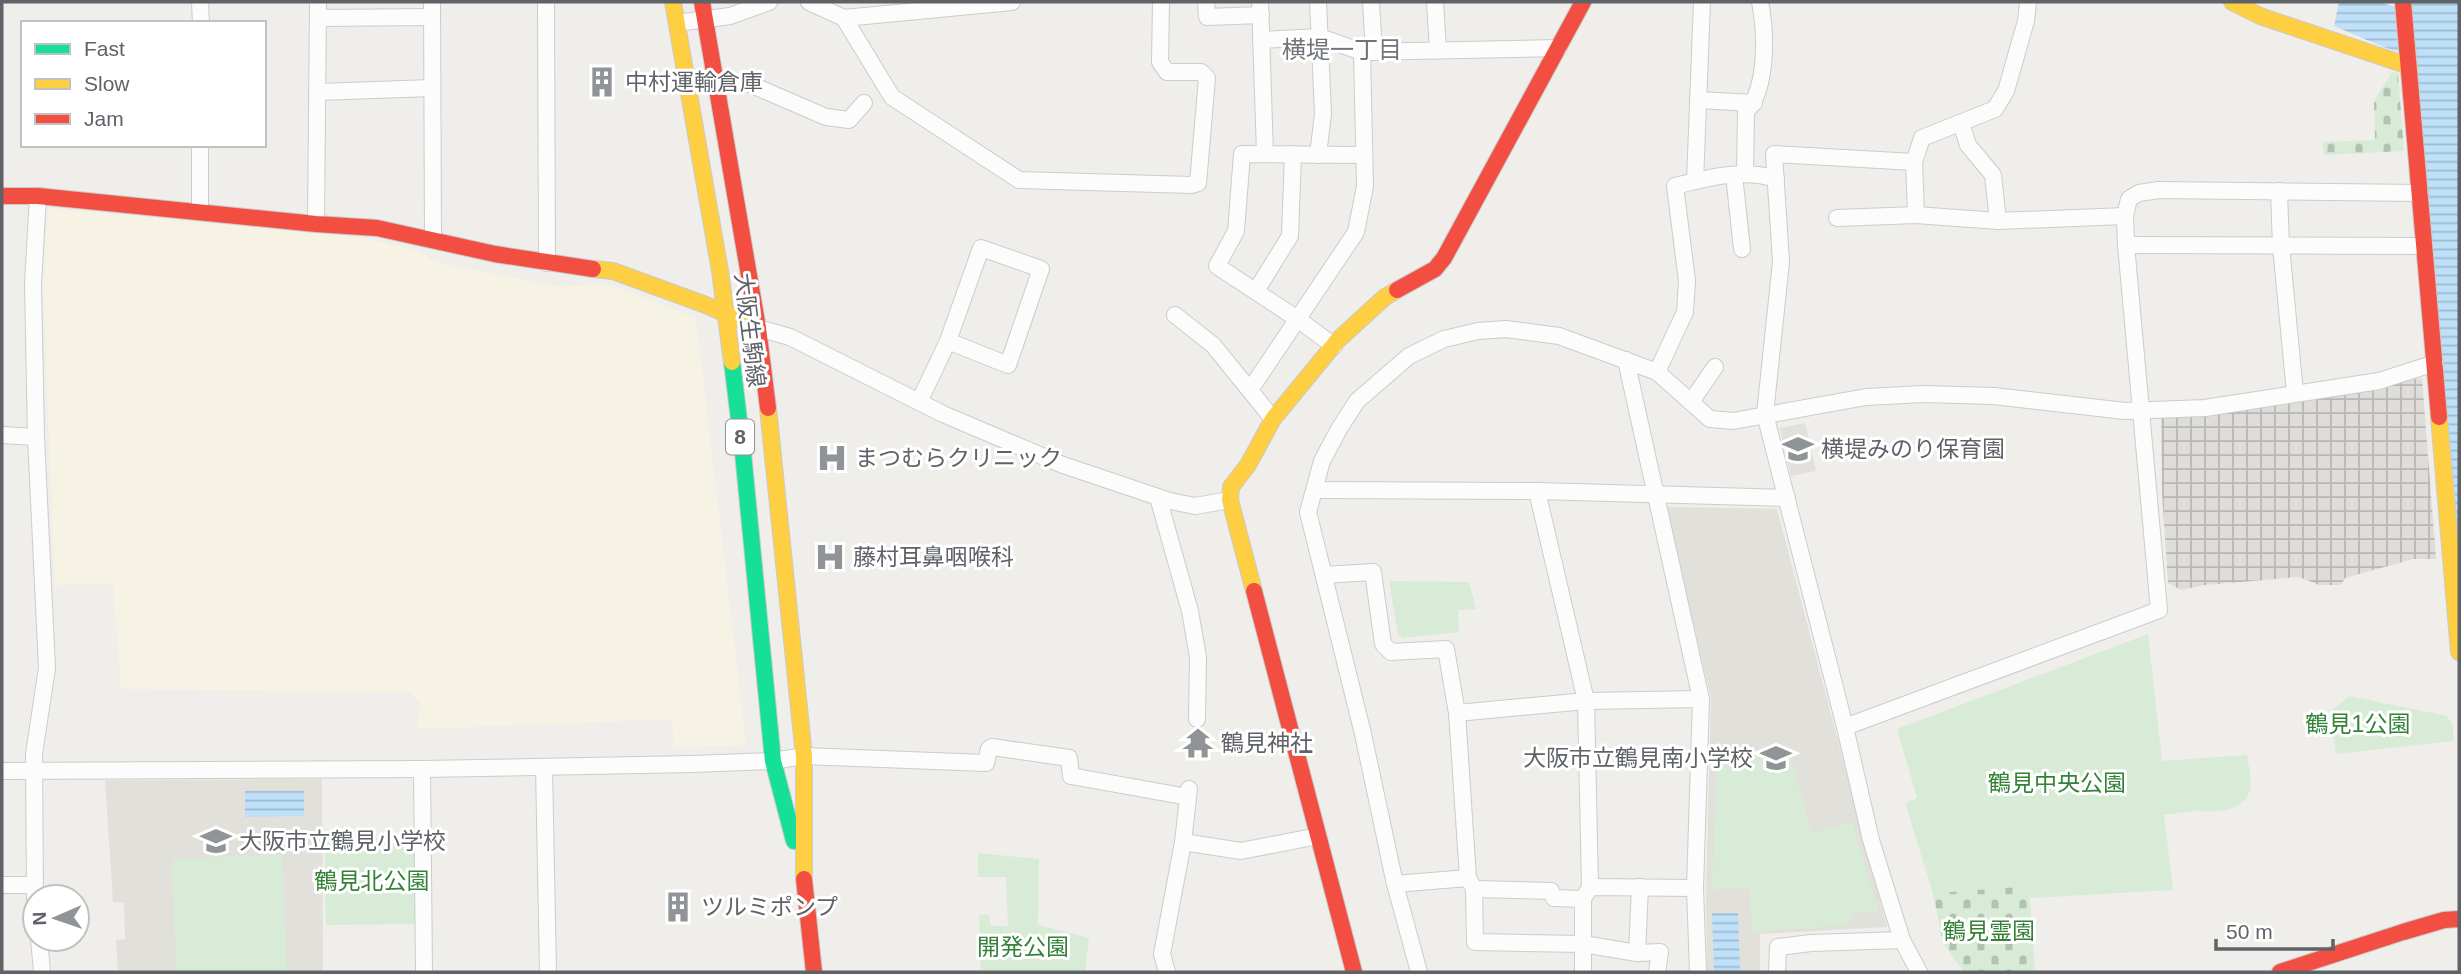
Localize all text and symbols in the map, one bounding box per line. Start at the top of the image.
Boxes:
legend [21,21,266,147]
district label: 横堤一丁目 [1282,36,1402,63]
text: Fast [84,37,125,60]
building icon: 中村運輸倉庫 [585,65,619,99]
place label: 中村運輸倉庫 [625,69,763,95]
text: Slow [84,72,130,95]
text: Jam [84,107,124,130]
street label: 大阪生駒線 [730,271,770,389]
road number: 8 [726,420,754,454]
school or university icon: 横堤みのり保育園 [1781,432,1815,466]
place label: 横堤みのり保育園 [1821,436,2005,462]
hospital icon: まつむらクリニック [815,441,849,475]
place label: まつむらクリニック [855,445,1062,471]
hospital icon: 藤村耳鼻咽喉科 [813,540,847,574]
place label: 藤村耳鼻咽喉科 [853,544,1014,570]
park label: 鶴見1公園 [2306,711,2410,737]
temple icon: 鶴見神社 [1181,726,1215,760]
place label: 鶴見神社 [1221,730,1313,756]
school or university icon: 大阪市立鶴見南小学校 [1759,741,1793,775]
place label: 大阪市立鶴見南小学校 [1523,745,1753,771]
park label: 鶴見中央公園 [1988,770,2126,796]
school or university icon: 大阪市立鶴見小学校 [199,824,233,858]
place label: 大阪市立鶴見小学校 [239,828,446,854]
park label: 鶴見北公園 [315,868,430,894]
north arrow [21,883,91,953]
building icon: ツルミポンプ [661,890,695,924]
place label: ツルミポンプ [701,894,838,920]
scale bar [2216,908,2333,952]
text: N [29,911,50,926]
park label: 鶴見霊園 [1943,918,2035,944]
text: 50 m [2226,920,2273,943]
park label: 開発公園 [977,934,1069,960]

